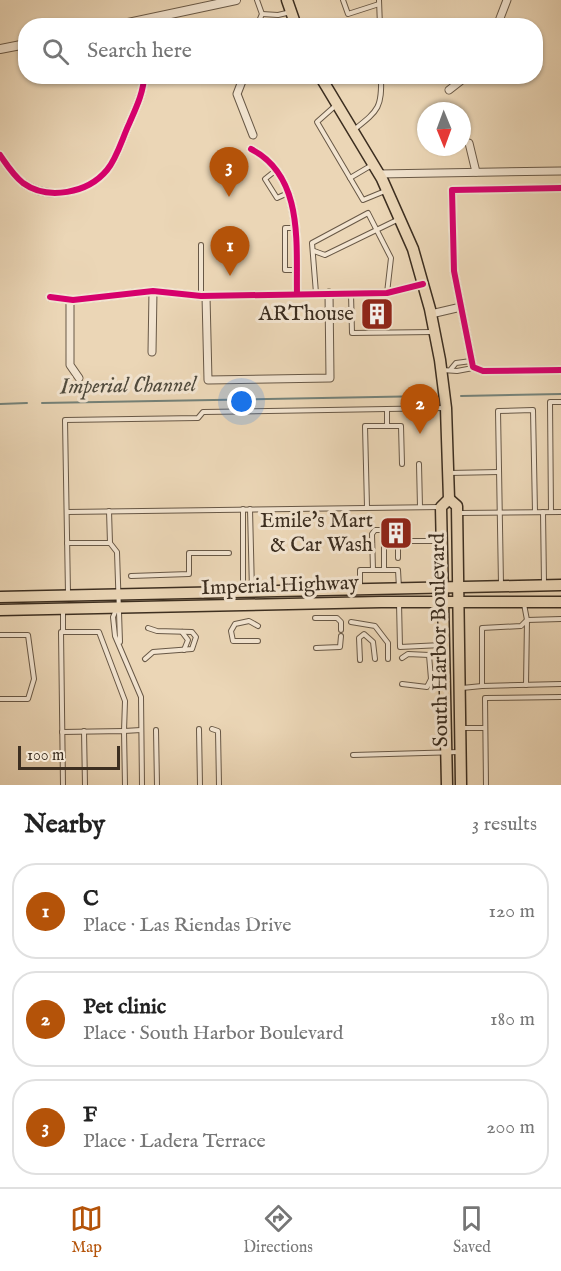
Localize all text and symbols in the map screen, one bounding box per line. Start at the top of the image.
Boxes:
search box [18,18,543,84]
icon: search [39,35,72,68]
text: Search here [87,37,192,65]
north arrow [417,102,471,156]
pin: 3 [210,148,248,197]
pin: 1 [210,226,250,276]
building icon: ARThouse [359,296,395,332]
place label: ARThouse [258,301,354,328]
water label: Imperial Channel [59,371,198,401]
pin: 2 [400,384,440,434]
your location [227,387,256,416]
place label: Emile's Mart & Car Wash [260,508,373,559]
building icon: Emile's Mart & Car Wash [378,515,414,551]
street label: South Harbor Boulevard [425,532,455,747]
street label: Imperial Highway [201,570,360,602]
scale bar [18,743,120,770]
text: 100 m [27,746,64,766]
text: Nearby [24,808,105,841]
text: 3 results [472,812,537,837]
text: C [83,885,99,913]
text: 1 [42,899,49,924]
text: 120 m [489,899,535,924]
text: Place · Las Riendas Drive [83,913,291,938]
text: Pet clinic [83,993,166,1021]
text: 2 [41,1007,50,1032]
text: 180 m [490,1007,535,1032]
text: Place · South Harbor Boulevard [83,1021,343,1046]
text: F [83,1101,97,1129]
text: 3 [42,1115,49,1140]
text: 200 m [486,1115,535,1140]
text: Place · Ladera Terrace [83,1129,266,1154]
tab: Map [70,1202,103,1258]
tab: Directions [243,1202,313,1258]
tab: Saved [453,1202,491,1258]

